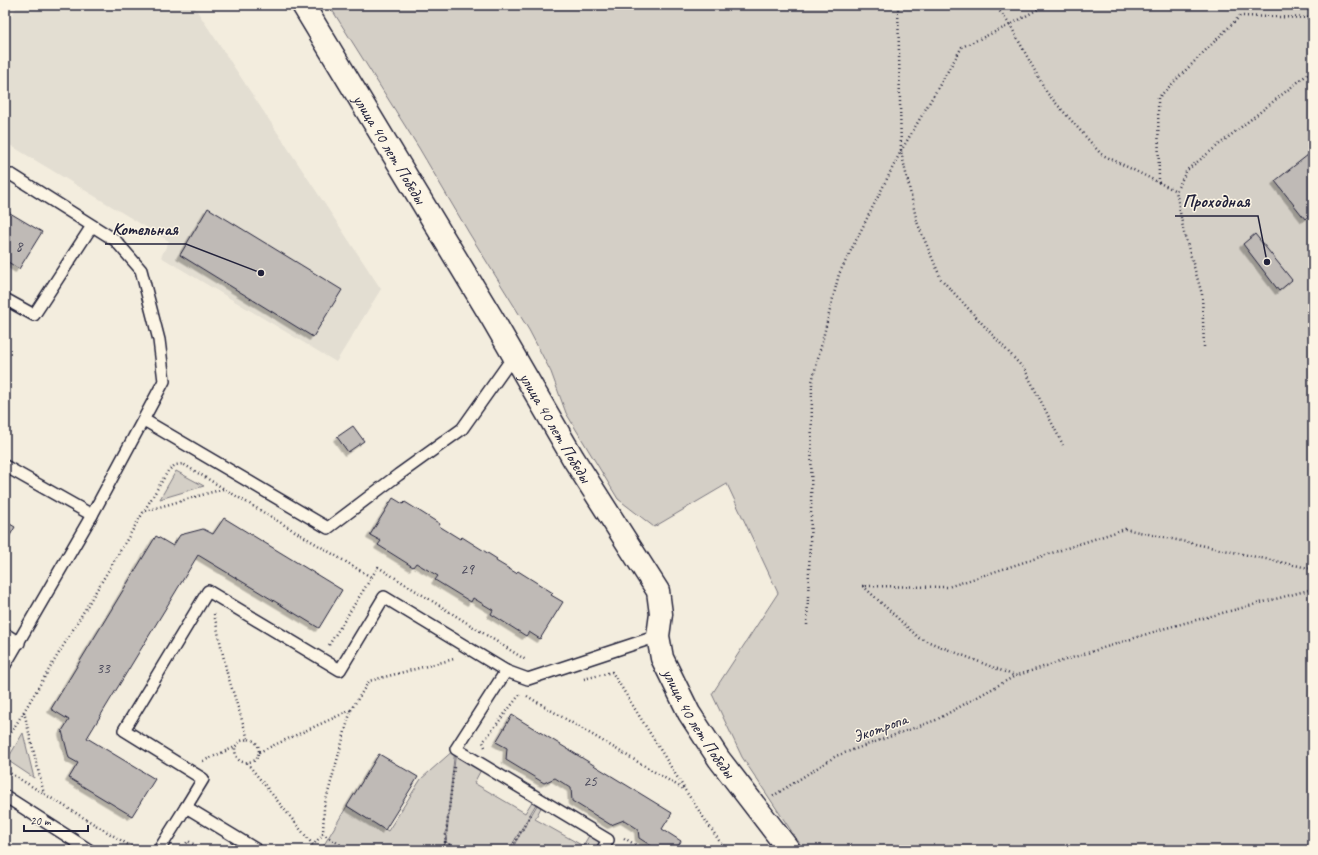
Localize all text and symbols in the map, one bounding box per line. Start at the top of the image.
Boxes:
street label: улица 40 лет Победы [348,89,432,209]
callout: Проходная [1175,186,1258,216]
text: Проходная [1182,190,1251,212]
callout: Котельная [105,214,186,244]
text: Котельная [112,218,179,240]
house number: 8 [16,237,24,256]
street label: улица 40 лет Победы [515,368,597,488]
house number: 29 [460,560,475,579]
house number: 33 [96,659,111,678]
street label: улица 40 лет Победы [658,664,741,784]
street label: Экотропа [850,708,912,748]
house number: 25 [583,772,598,791]
scale bar [24,807,88,833]
text: 20 m [30,813,52,829]

